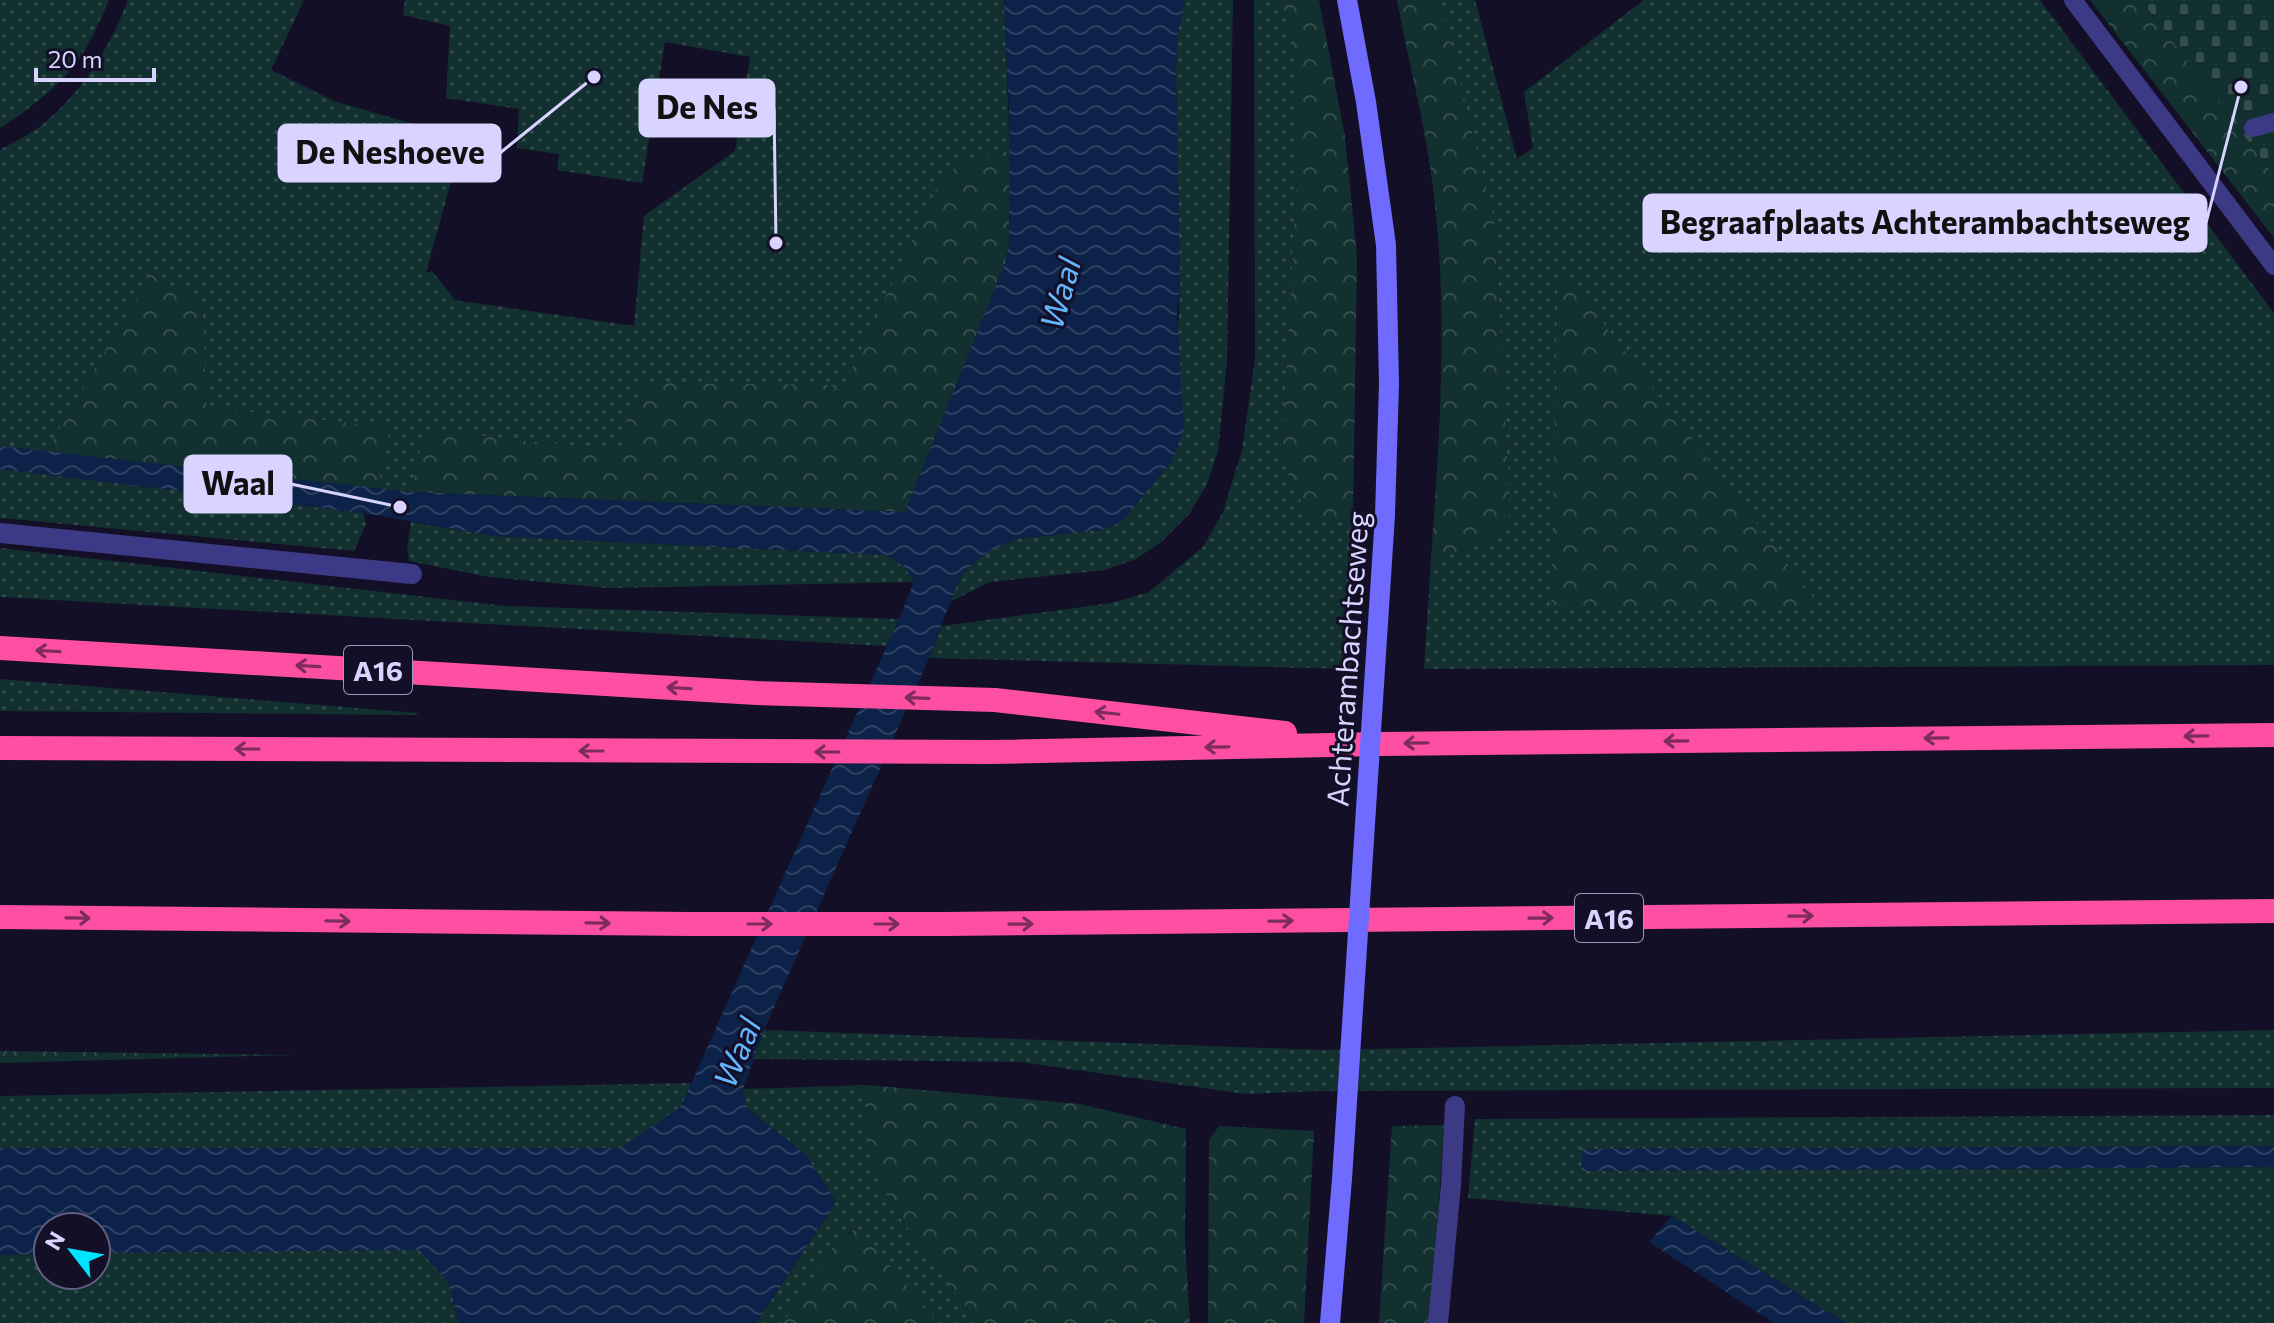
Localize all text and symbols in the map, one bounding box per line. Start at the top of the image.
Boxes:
scale bar [36,32,154,82]
text: 20 m [48,44,102,73]
callout: De Nes [640,80,774,136]
text: De Nes [656,86,758,126]
callout: De Neshoeve [279,125,500,181]
text: De Neshoeve [295,131,485,171]
callout: Begraafplaats Achterambachtseweg [1644,195,2206,251]
text: Begraafplaats Achterambachtseweg [1660,201,2191,241]
water label: Waal [1030,252,1088,333]
callout: Waal [185,456,291,512]
text: Waal [201,462,275,502]
street label: Achterambachtseweg [1317,510,1375,808]
one-way arrow [35,643,62,658]
road number: A16 [344,646,412,694]
one-way arrow [295,658,322,673]
one-way arrow [666,680,693,695]
one-way arrow [904,690,931,705]
one-way arrow [1094,706,1121,721]
one-way arrow [2183,728,2210,743]
one-way arrow [1923,730,1950,746]
one-way arrow [1663,733,1690,749]
one-way arrow [1403,736,1430,751]
one-way arrow [1204,739,1231,755]
one-way arrow [234,741,261,757]
one-way arrow [578,743,605,759]
one-way arrow [814,744,841,760]
road number: A16 [1575,894,1643,942]
one-way arrow [1787,908,1814,924]
one-way arrow [64,910,91,926]
one-way arrow [1527,911,1554,926]
one-way arrow [324,913,351,928]
one-way arrow [1267,913,1294,929]
one-way arrow [584,915,611,931]
one-way arrow [746,916,773,932]
one-way arrow [873,916,900,932]
one-way arrow [1007,916,1034,931]
water label: Waal [703,1010,769,1093]
north arrow [32,1211,112,1291]
text: N [39,1226,70,1254]

